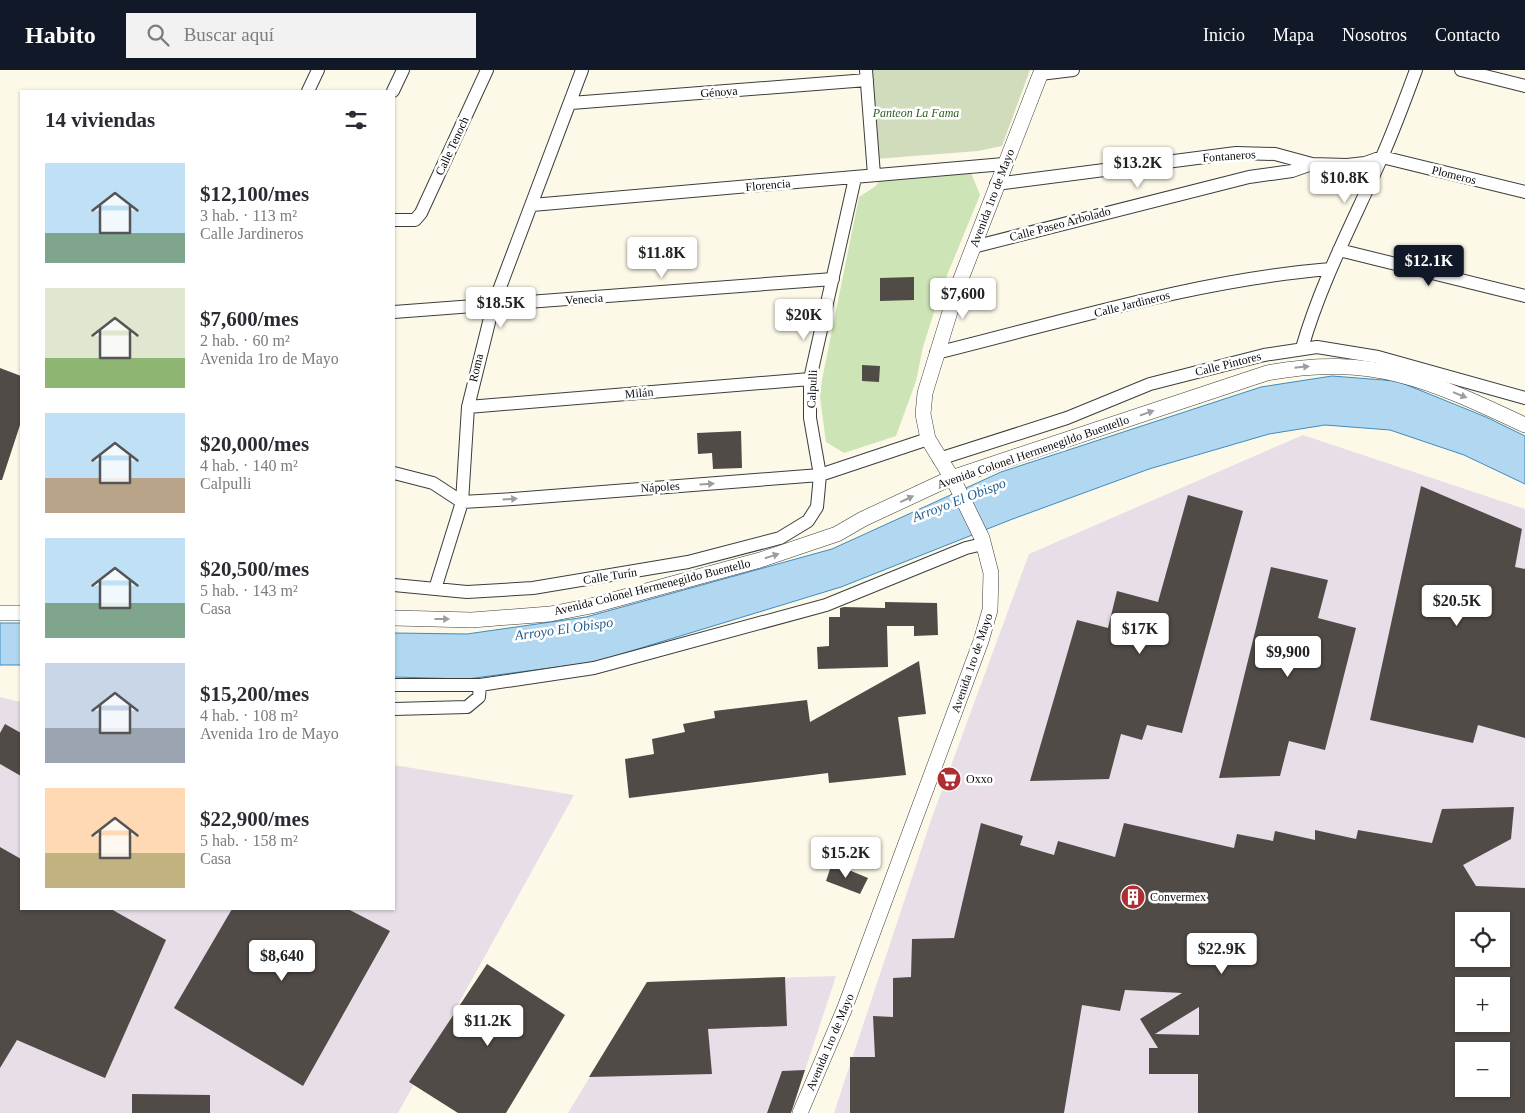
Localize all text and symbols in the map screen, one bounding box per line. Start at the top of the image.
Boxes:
search box [126,13,476,58]
icon: search [144,21,172,49]
text: Habito [25,22,96,48]
text: Buscar aquí [184,24,274,45]
text: Inicio [1203,25,1245,45]
text: Mapa [1273,25,1314,45]
text: Nosotros [1342,25,1407,45]
text: Contacto [1435,25,1500,45]
street label: Génova [700,84,739,100]
icon: filters [342,106,370,134]
park label: Panteon La Fama [872,106,959,120]
text: 14 viviendas [45,108,155,132]
street label: Calle Tenoch [432,114,472,178]
pin: $13.2K [1097,146,1179,189]
street label: Avenida 1ro de Mayo [967,147,1017,249]
street label: Fontaneros [1202,147,1256,165]
text: $13.2K [1114,154,1162,171]
pin: $10.8K [1304,162,1386,204]
street label: Plomeros [1430,163,1478,187]
text: $10.8K [1321,169,1369,186]
street label: Florencia [745,176,792,194]
text: $12,100/mes [200,182,309,206]
icon: home [85,183,145,243]
street label: Calle Paseo Arbolado [1008,204,1112,244]
text: 3 hab. · 113 m² [200,207,297,224]
text: Calle Jardineros [200,225,304,242]
pin: $11.8K [621,236,703,279]
text: $11.8K [638,244,686,261]
pin: $12.1K [1388,244,1470,287]
text: $12.1K [1405,252,1453,269]
pin: $7,600 [922,278,1004,320]
text: $7,600 [941,285,985,302]
pin: $18.5K [460,286,542,329]
street label: Calle Jardineros [1093,288,1172,320]
street label: Venecia [565,291,604,307]
text: $18.5K [477,294,525,311]
pin: $20K [774,298,834,341]
text: $20K [786,306,822,323]
text: $7,600/mes [200,307,299,331]
icon: home [85,308,145,368]
text: 2 hab. · 60 m² [200,332,290,349]
street label: Calle Pintores [1193,349,1263,379]
text: Avenida 1ro de Mayo [200,350,339,367]
street label: Roma [466,352,486,384]
one-way arrow [1294,363,1310,371]
street label: Calpulli [804,369,820,409]
street label: Milán [624,385,654,401]
one-way arrow [1453,391,1468,399]
one-way arrow [1139,409,1154,417]
street label: Avenida Colonel Hermenegildo Buentello [935,412,1131,492]
text: $20,000/mes [200,432,309,456]
icon: home [85,433,145,493]
text: 4 hab. · 140 m² [200,457,298,474]
text: Calpulli [200,475,252,492]
water label: Arroyo El Obispo [909,475,1008,525]
street label: Nápoles [640,479,680,495]
one-way arrow [699,479,715,487]
one-way arrow [900,494,914,502]
one-way arrow [503,495,519,503]
one-way arrow [765,551,780,559]
street label: Avenida Colonel Hermenegildo Buentello [552,556,752,618]
text: $20,500/mes [200,557,309,581]
icon: home [85,558,145,618]
street label: Calle Turín [582,565,638,587]
text: 5 hab. · 143 m² [200,582,298,599]
pin: $20.5K [1416,584,1498,627]
text: $20.5K [1433,592,1481,609]
text: Casa [200,600,231,617]
street label: Avenida 1ro de Mayo [948,612,996,714]
pin: $17K [1110,612,1170,655]
one-way arrow [435,615,451,623]
water label: Arroyo El Obispo [513,615,614,643]
text: $17K [1122,620,1158,637]
pin: $9,900 [1247,636,1329,678]
text: $9,900 [1266,643,1310,660]
text: $15,200/mes [200,682,309,706]
icon: home [85,683,145,743]
text: 4 hab. · 108 m² [200,707,298,724]
text: Avenida 1ro de Mayo [200,725,339,742]
supermarket icon: Oxxo [936,766,962,792]
place label: Oxxo [966,772,993,786]
text: $22,900/mes [200,807,309,831]
icon: home [85,808,145,868]
text: 5 hab. · 158 m² [200,832,298,849]
pin: $15.2K [805,836,887,879]
text: $15.2K [822,844,870,861]
text: Casa [200,850,231,867]
building icon: Convermex [1120,884,1146,910]
place label: Convermex [1150,890,1206,904]
map controls [1455,912,1510,1097]
button: locate [1455,912,1510,967]
pin: $22.9K [1181,932,1263,975]
pin: $8,640 [241,940,323,982]
text: $22.9K [1198,940,1246,957]
text: $8,640 [260,947,304,964]
button: + [1455,977,1510,1032]
street label: Avenida 1ro de Mayo [803,991,857,1093]
pin: $11.2K [447,1004,529,1047]
text: $11.2K [464,1012,512,1029]
button: − [1455,1042,1510,1097]

